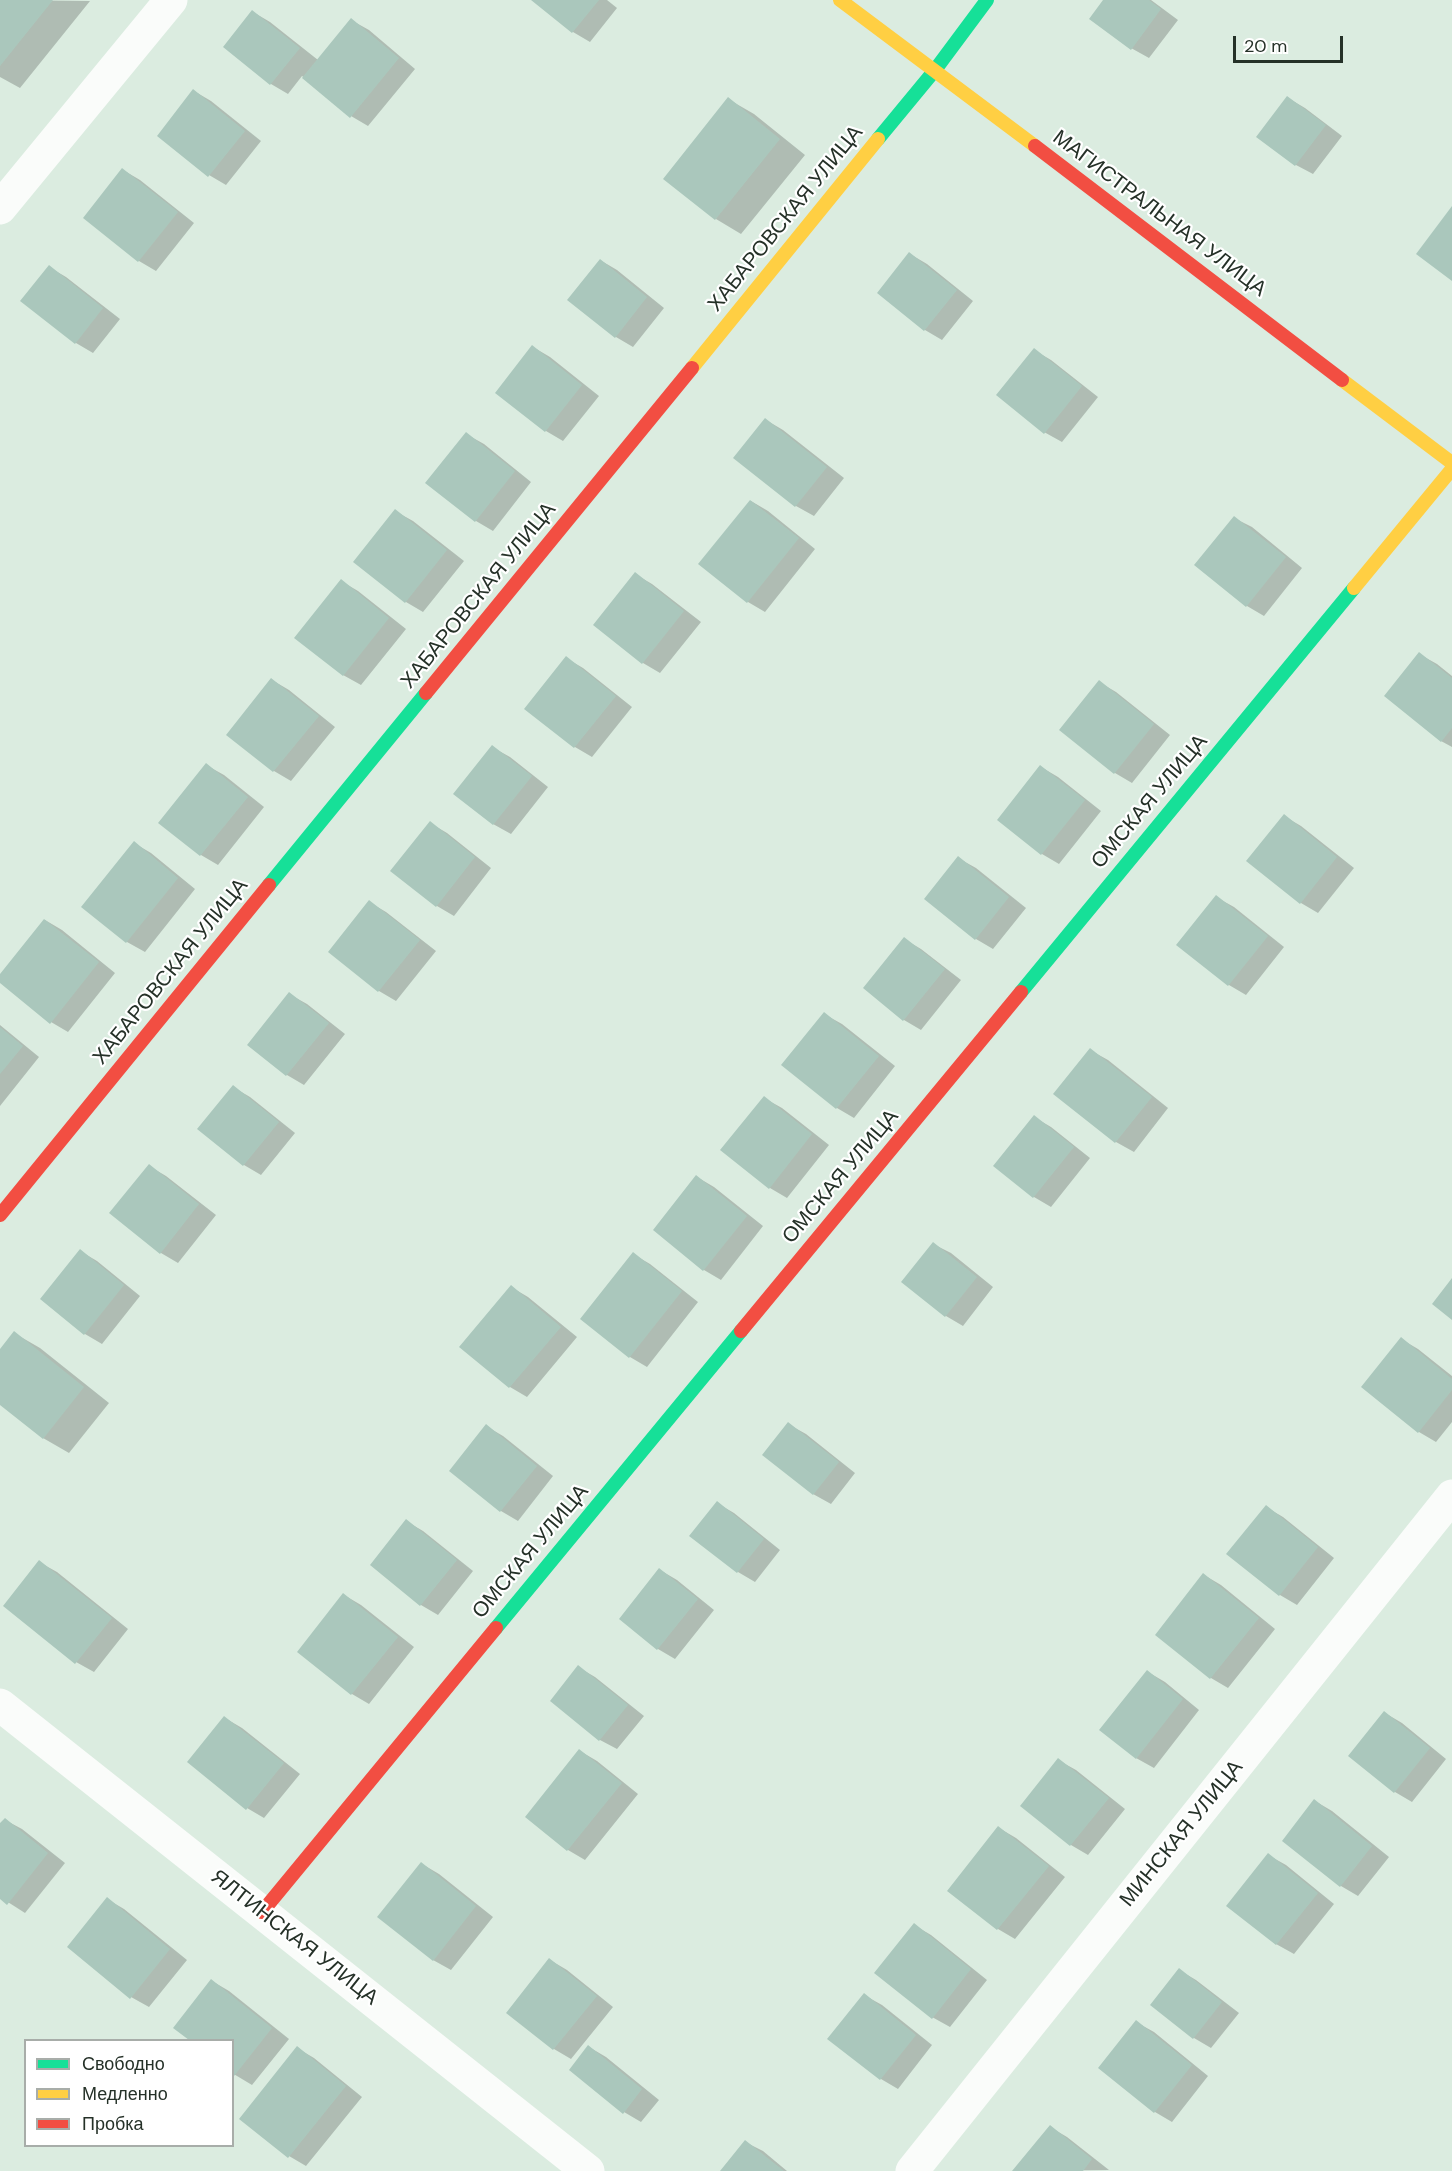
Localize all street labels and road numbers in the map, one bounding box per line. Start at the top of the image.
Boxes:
street label: ХАБАРОВСКАЯ УЛИЦА [703,121,869,317]
street label: МАГИСТРАЛЬНАЯ УЛИЦА [1047,125,1271,303]
street label: ХАБАРОВСКАЯ УЛИЦА [396,498,562,694]
street label: ОМСКАЯ УЛИЦА [1087,730,1213,874]
street label: ХАБАРОВСКАЯ УЛИЦА [88,874,254,1070]
street label: ОМСКАЯ УЛИЦА [778,1105,904,1249]
street label: ОМСКАЯ УЛИЦА [468,1480,594,1624]
street label: МИНСКАЯ УЛИЦА [1115,1756,1249,1912]
street label: ЯЛТИНСКАЯ УЛИЦА [205,1865,383,2011]

